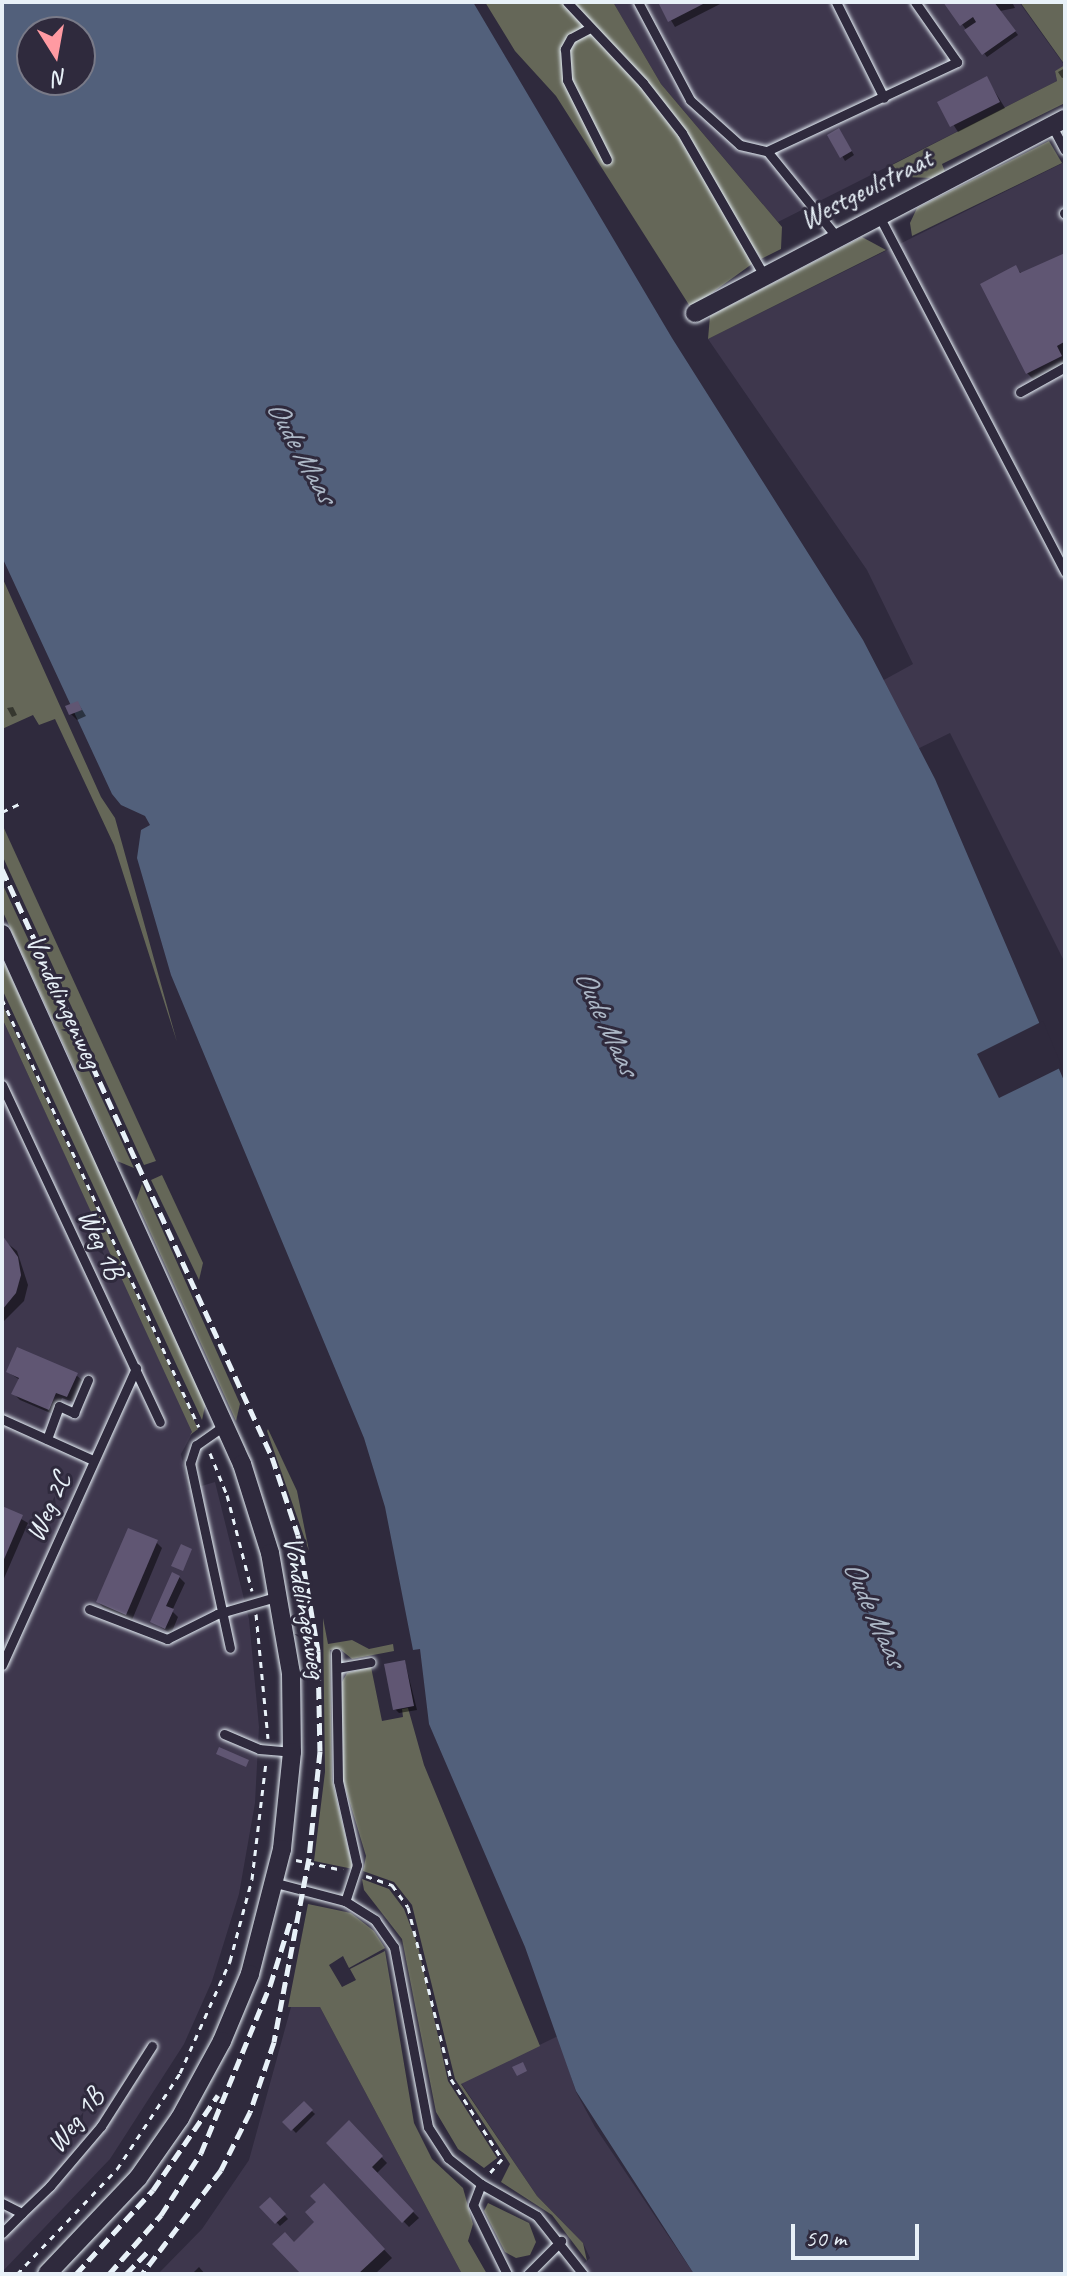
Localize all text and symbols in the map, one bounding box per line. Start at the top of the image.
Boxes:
north arrow [16,16,96,96]
text: N [51,63,70,93]
street label: Westgeulstraat [794,141,938,237]
water label: Oude Maas [259,393,345,509]
street label: Vondelingenweg [19,929,109,1073]
water label: Oude Maas [567,964,647,1080]
street label: Weg 1B [70,1204,132,1284]
street label: Weg 2C [18,1467,78,1547]
street label: Vondelingenweg [276,1534,334,1680]
water label: Oude Maas [836,1555,914,1671]
street label: Weg 1B [39,2081,111,2159]
scale bar [795,2208,923,2258]
text: 50 m [805,2223,846,2253]

